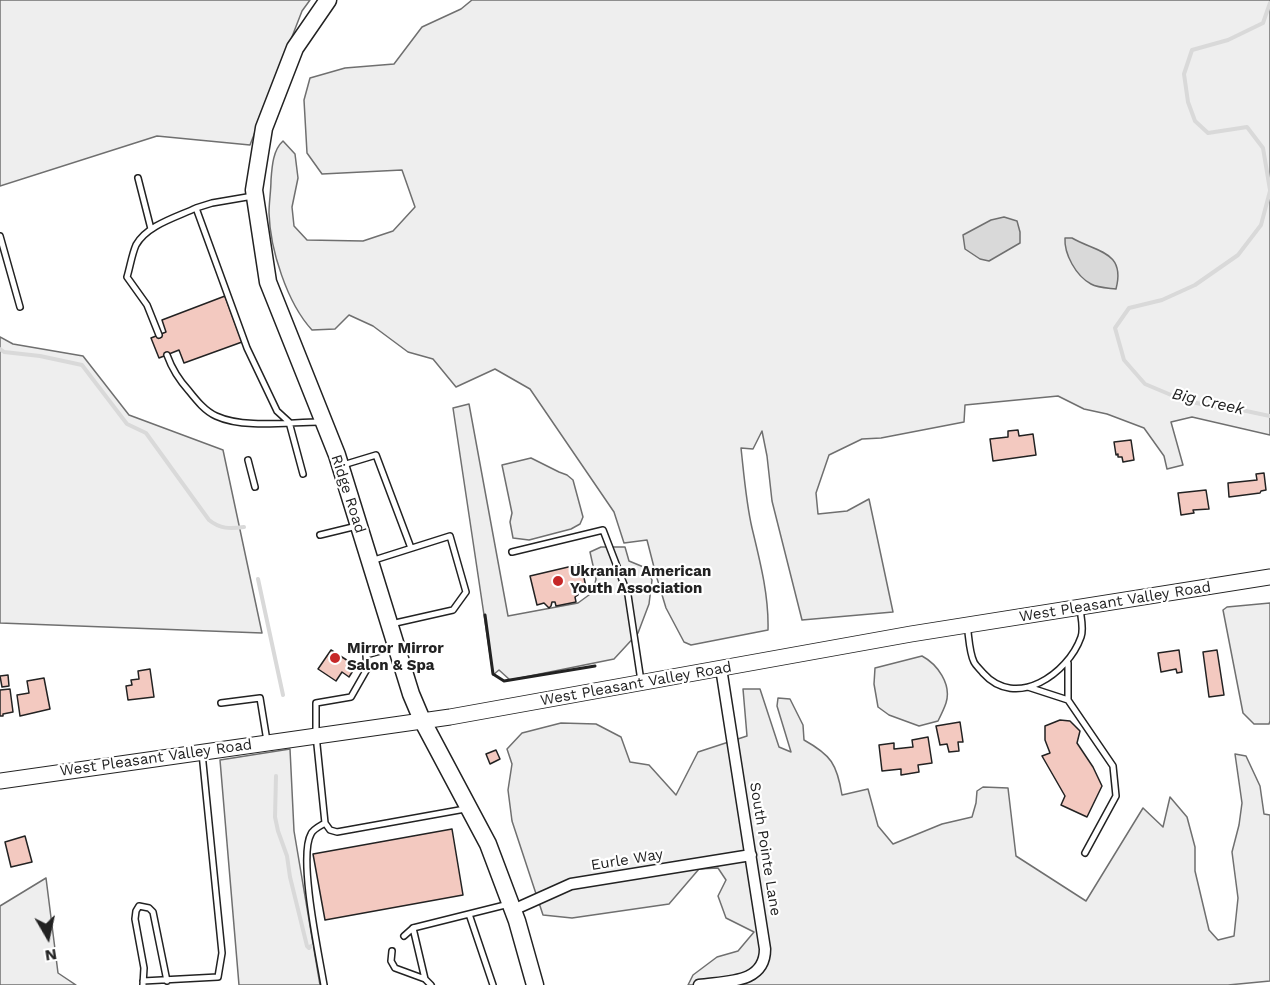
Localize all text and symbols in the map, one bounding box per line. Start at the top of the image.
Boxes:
water label: Big Creek [1170,384,1246,420]
street label: Ridge Road [327,452,369,536]
place label: Ukranian American Youth Association [570,563,711,598]
marker: Ukranian American Youth Association [551,574,565,588]
street label: West Pleasant Valley Road [1018,578,1212,626]
place label: Mirror Mirror Salon & Spa [347,640,444,675]
marker: Mirror Mirror Salon & Spa [328,651,342,665]
street label: West Pleasant Valley Road [539,658,733,710]
street label: West Pleasant Valley Road [59,736,253,780]
street label: South Pointe Lane [746,781,784,917]
street label: Eurle Way [590,845,664,875]
north arrow [18,907,78,967]
text: N [44,945,58,966]

